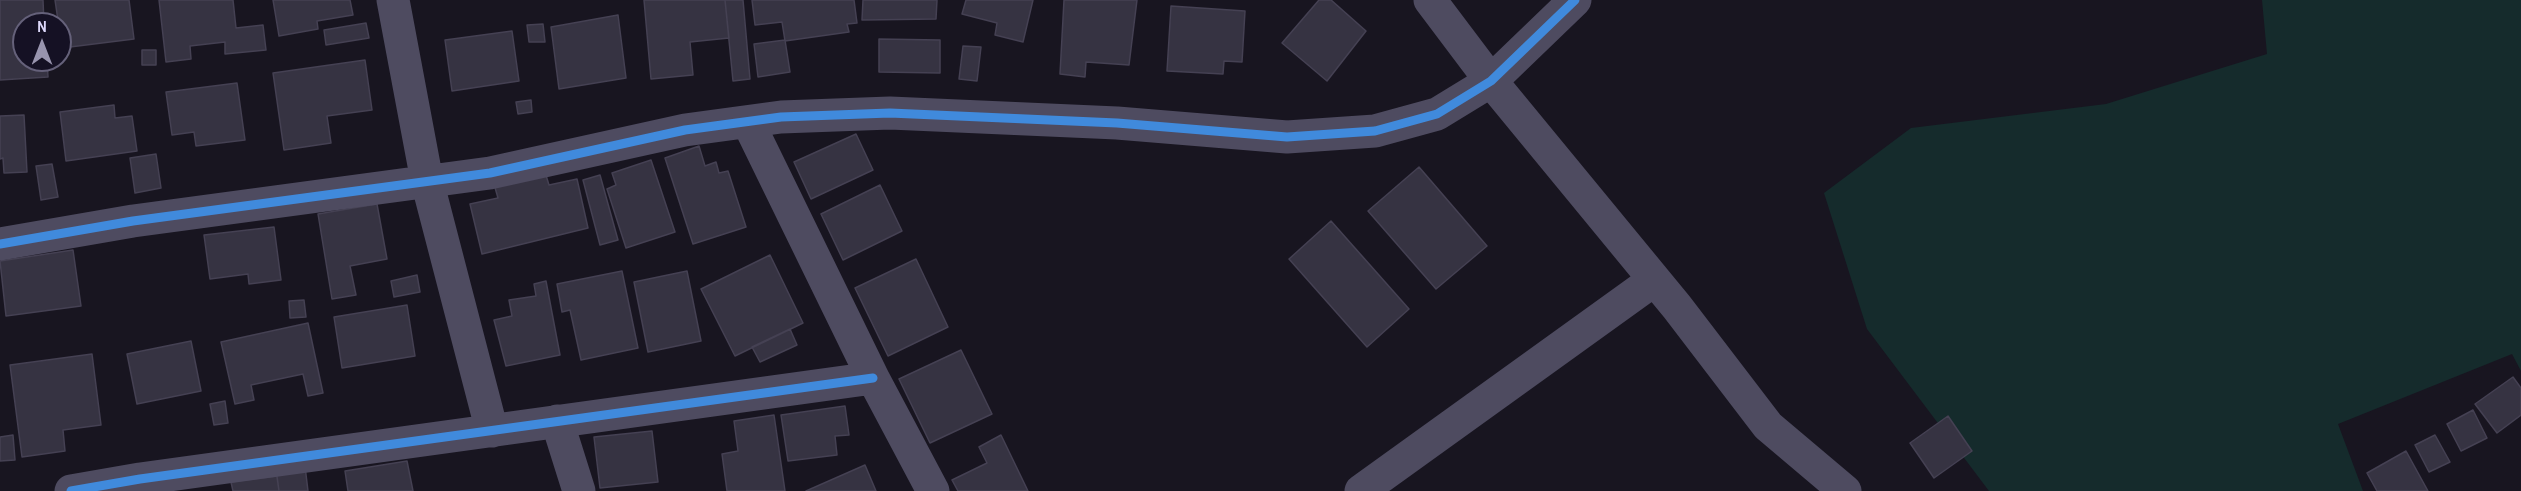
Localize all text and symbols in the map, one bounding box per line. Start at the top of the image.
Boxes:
north arrow [12,12,72,72]
text: N [37,15,47,37]

